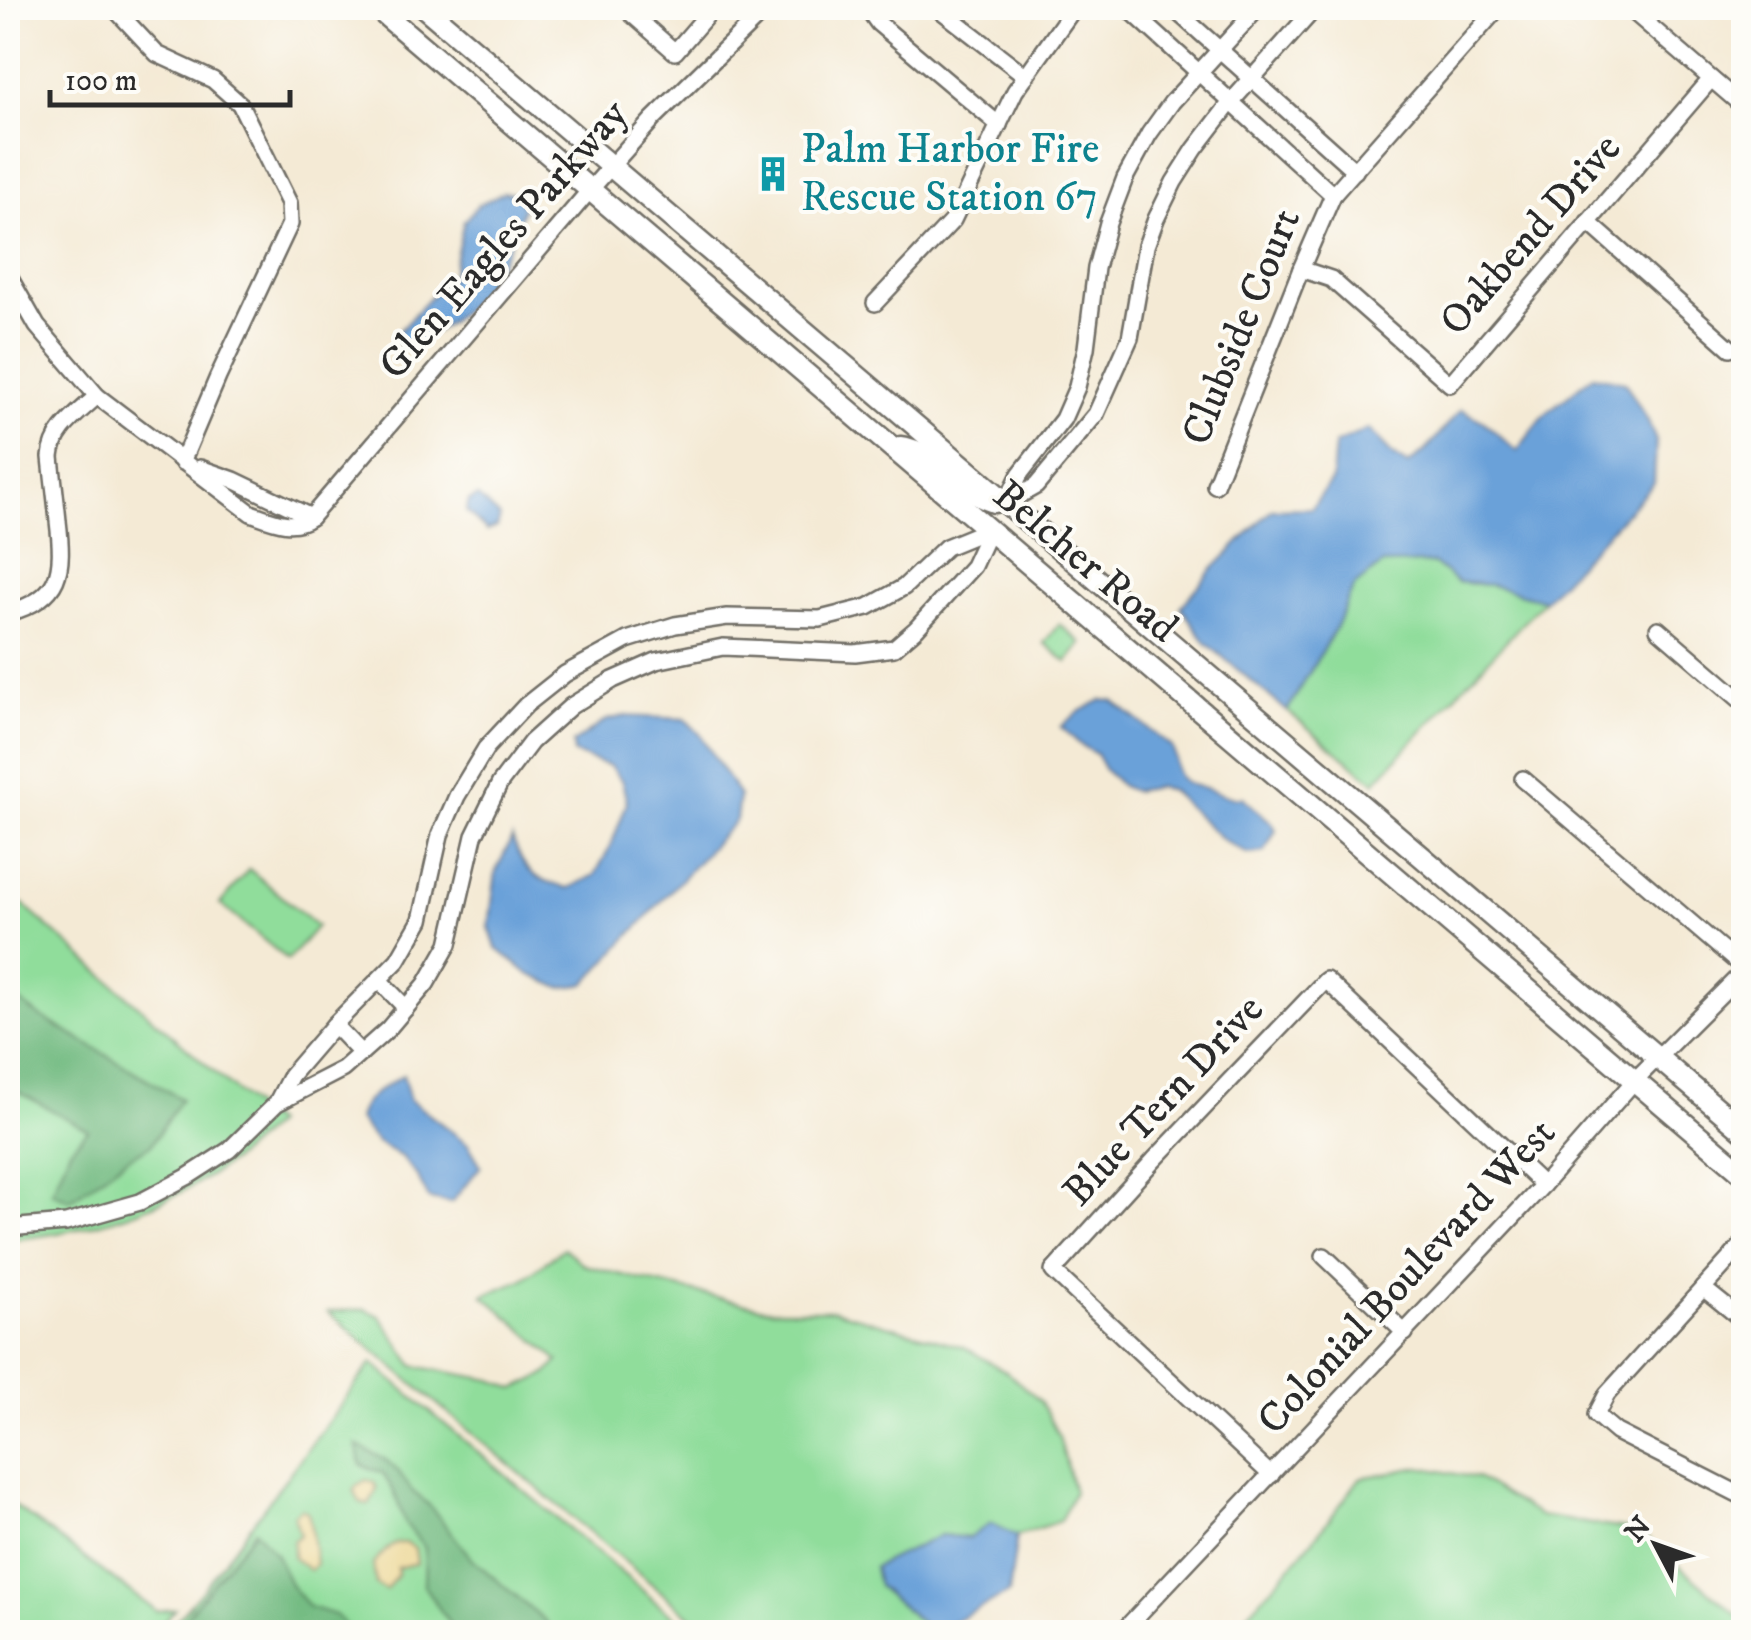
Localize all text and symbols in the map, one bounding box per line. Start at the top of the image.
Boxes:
scale bar [50,45,290,107]
text: 100 m [65,63,137,100]
street label: Glen Eagles Parkway [368,89,640,391]
street label: Oakbend Drive [1429,123,1633,347]
place label: Palm Harbor Fire Rescue Station 67 [801,124,1099,224]
building icon: Palm Harbor Fire Rescue Station 67 [754,155,792,193]
street label: Clubside Court [1171,201,1313,453]
street label: Belcher Road [982,470,1188,654]
street label: Blue Tern Drive [1053,984,1275,1218]
street label: Colonial Boulevard West [1247,1108,1567,1446]
north arrow [1606,1495,1706,1595]
text: N [1618,1509,1659,1550]

